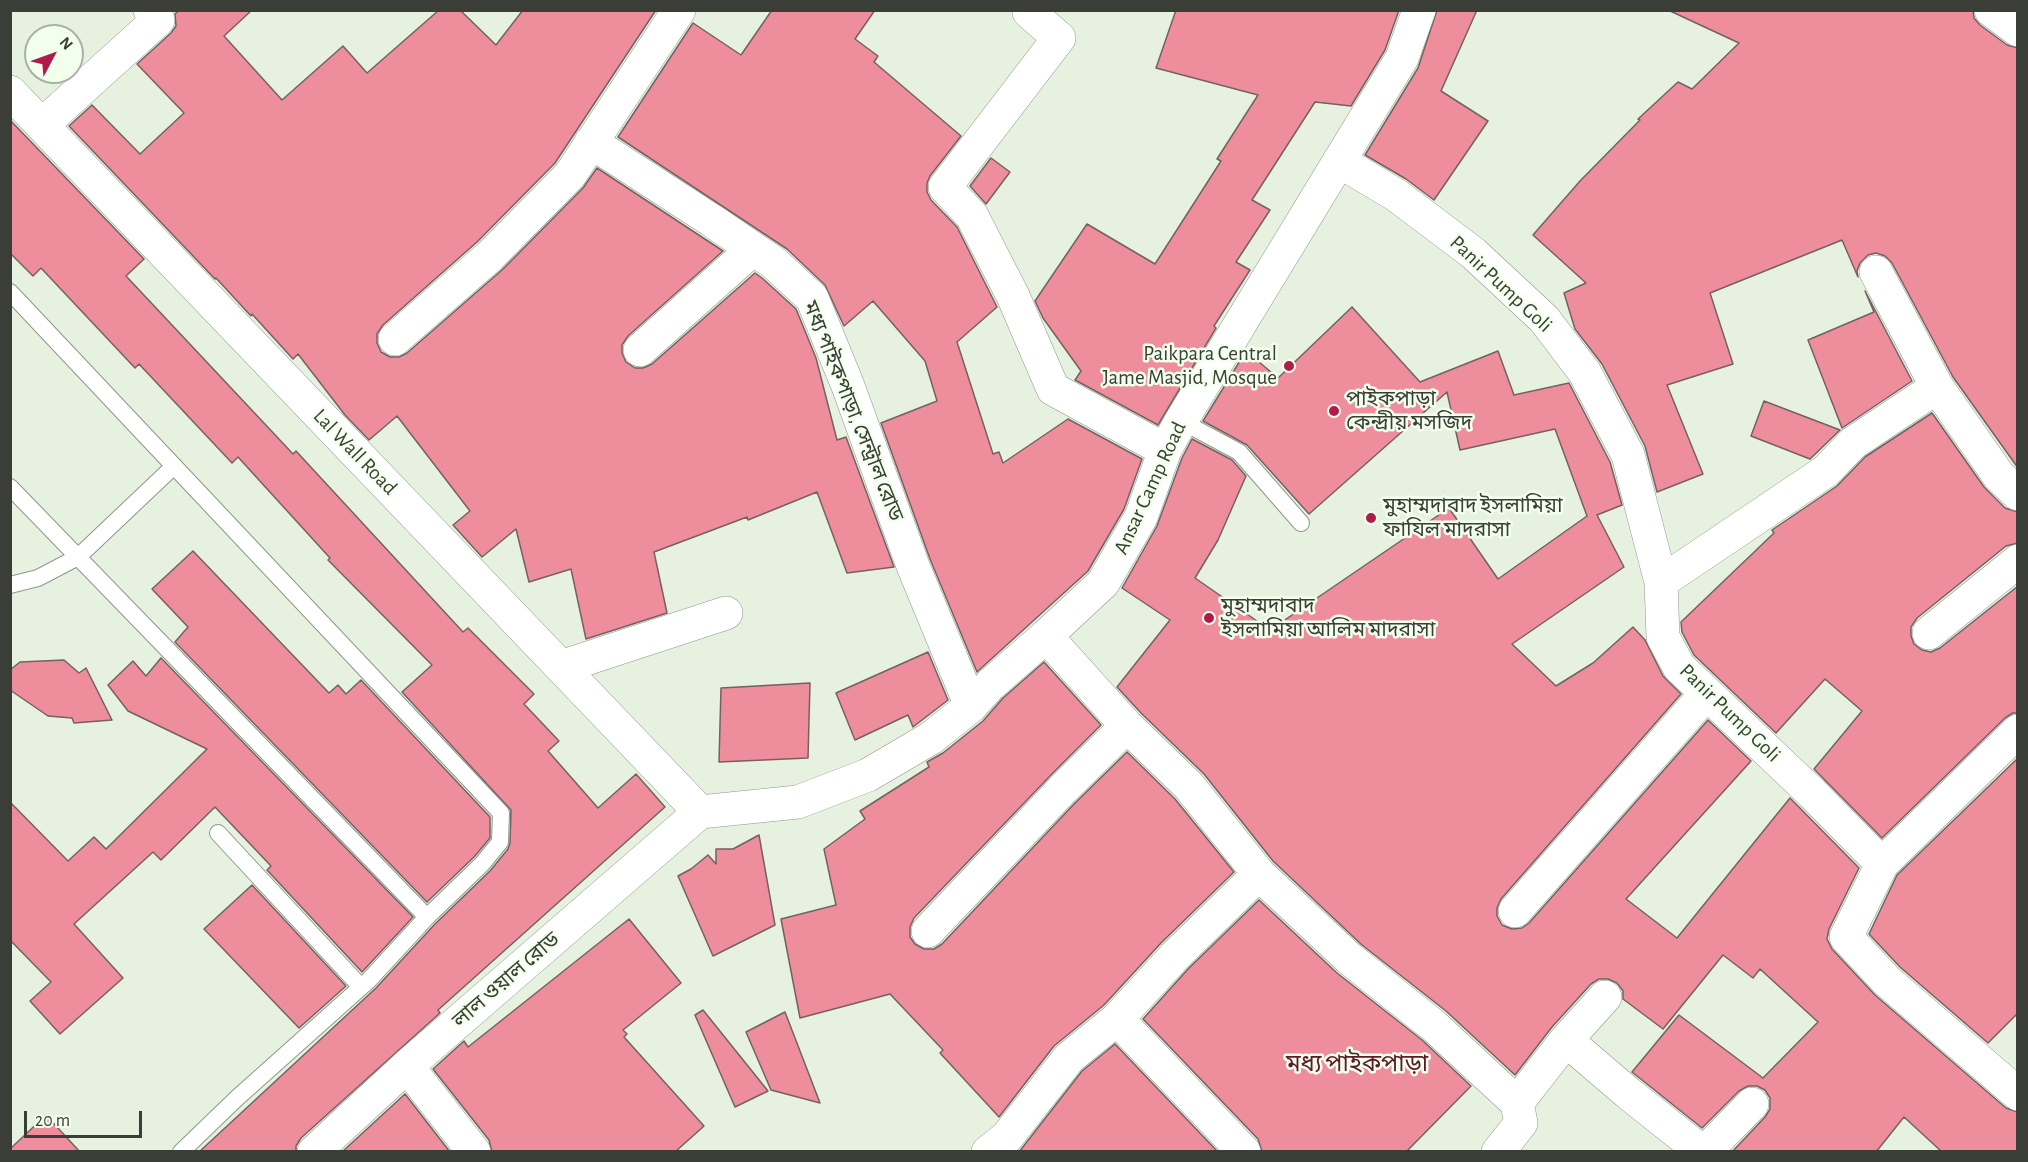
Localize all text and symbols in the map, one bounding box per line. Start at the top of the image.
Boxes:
north arrow [24,24,84,84]
text: N [56,34,76,53]
street label: Panir Pump Goli [1445,230,1557,338]
street label: মধ্য পাইকপাড়া, সেন্ট্রাল রোড [797,297,909,525]
place label: Paikpara Central Jame Masjid, Mosque [1103,341,1277,391]
marker: Paikpara Central Jame Masjid, Mosque [1282,359,1296,373]
place label: পাইকপাড়া কেন্দ্রীয় মসজিদ [1346,386,1472,436]
street label: Lal Wall Road [308,404,402,500]
marker: পাইকপাড়া কেন্দ্রীয় মসজিদ [1327,404,1341,418]
street label: Ansar Camp Road [1108,418,1192,558]
place label: মুহাম্মদাবাদ ইসলামিয়া ফাযিল মাদরাসা [1383,493,1563,543]
marker: মুহাম্মদাবাদ ইসলামিয়া ফাযিল মাদরাসা [1364,511,1378,525]
place label: মুহাম্মদাবাদ ইসলামিয়া আলিম মাদরাসা [1221,593,1435,643]
marker: মুহাম্মদাবাদ ইসলামিয়া আলিম মাদরাসা [1202,611,1216,625]
street label: Panir Pump Goli [1674,658,1786,768]
street label: লাল ওয়াল রোড [447,927,565,1033]
district label: মধ্য পাইকপাড়া [1286,1050,1428,1078]
scale bar [27,1099,146,1137]
text: 20 m [35,1112,70,1130]

